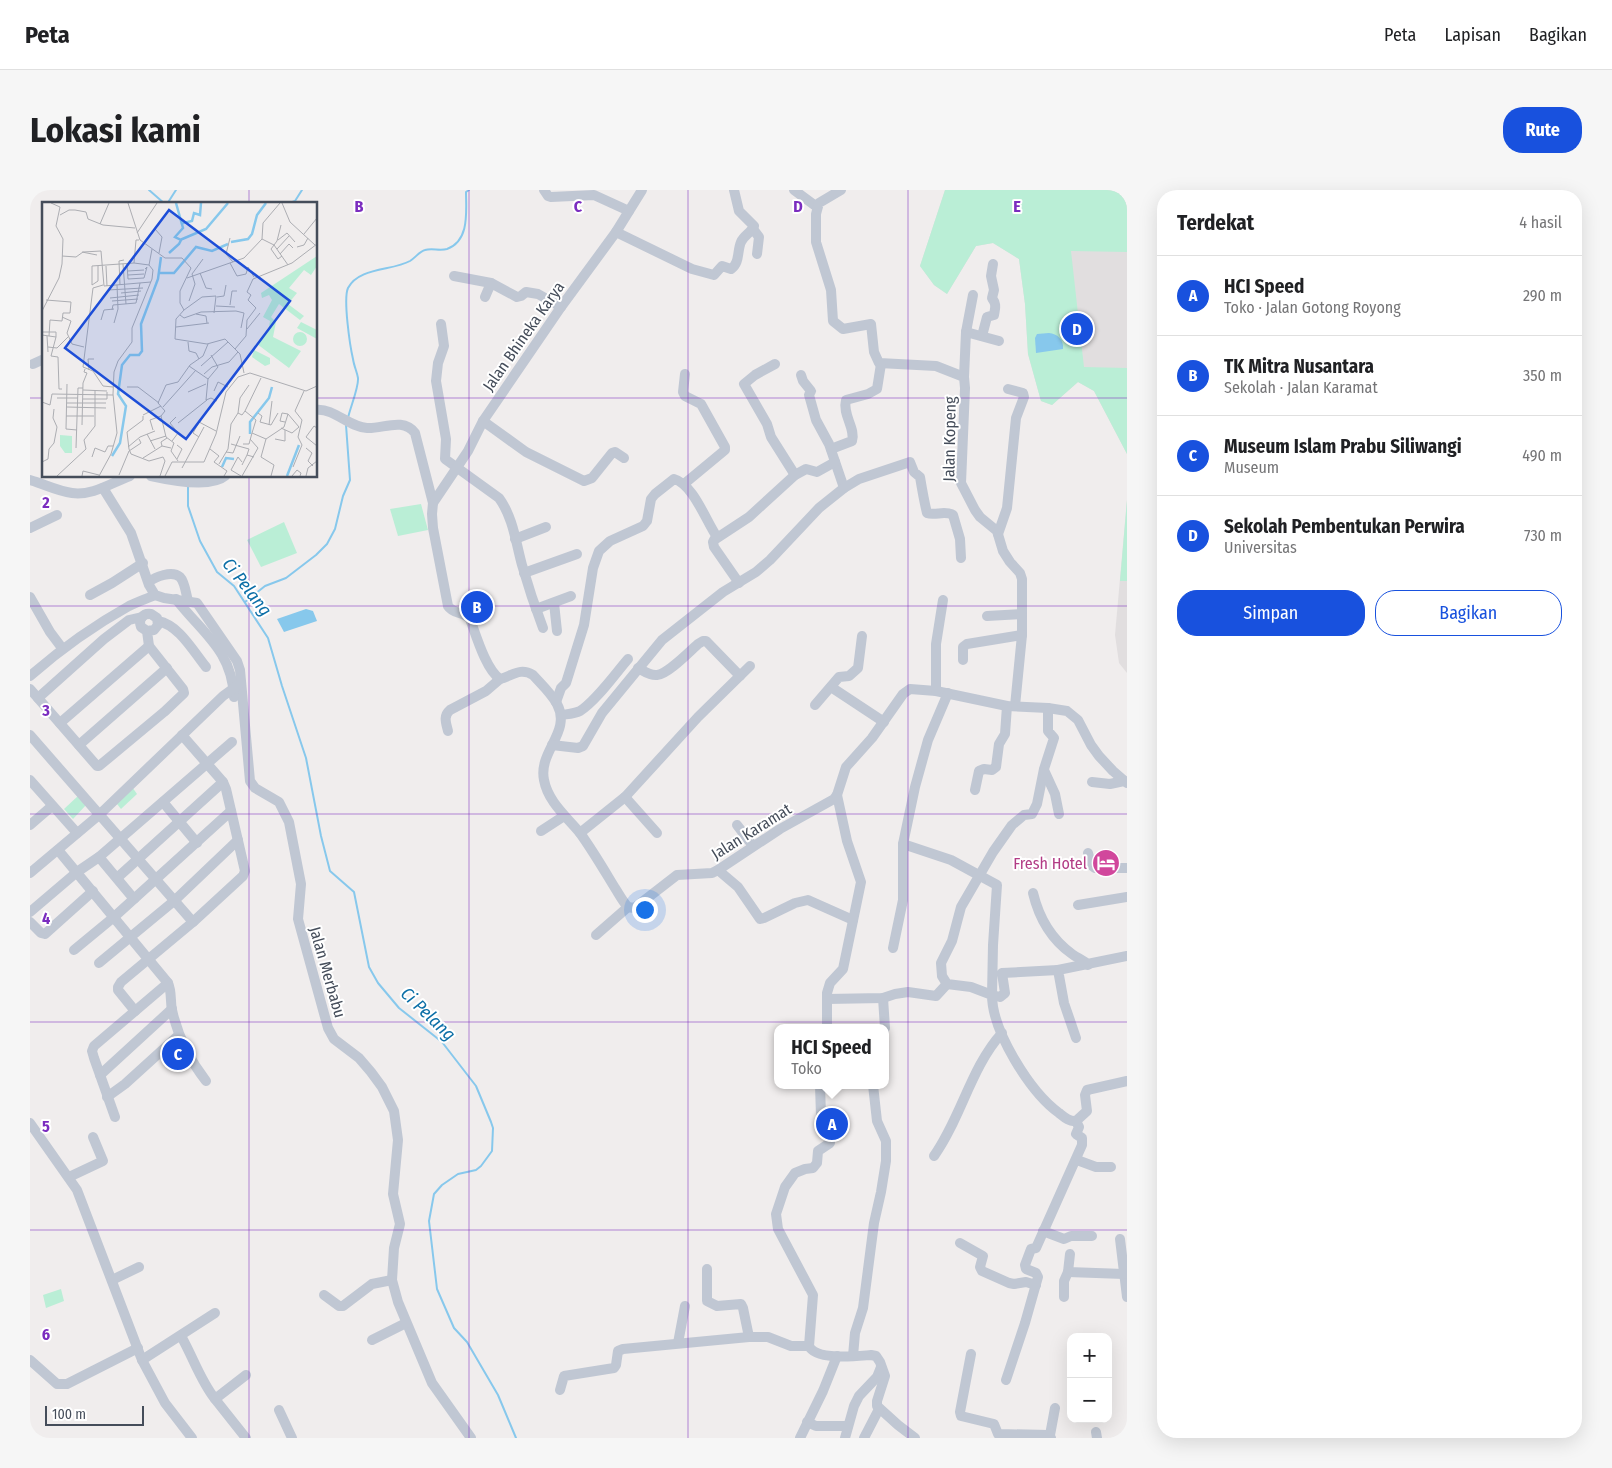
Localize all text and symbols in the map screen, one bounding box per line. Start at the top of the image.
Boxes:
text: Peta [25,21,70,49]
text: Peta [1384,24,1416,46]
text: Lapisan [1444,24,1501,46]
text: Bagikan [1529,24,1587,46]
button: Rute [1503,107,1582,153]
text: Lokasi kami [30,109,201,151]
text: B [355,197,364,216]
text: C [574,197,583,216]
text: D [793,197,803,216]
text: E [1013,197,1021,216]
inset map [42,202,318,478]
text: Terdekat [1177,210,1254,236]
text: 4 hasil [1519,213,1562,232]
text: HCI Speed [1224,275,1304,298]
street label: Jalan Bhineka Karya [479,278,568,395]
text: A [1189,286,1197,305]
text: 290 m [1523,286,1562,305]
text: Toko · Jalan Gotong Royong [1224,298,1401,317]
pin: D [1061,310,1093,348]
text: TK Mitra Nusantara [1224,355,1374,378]
text: B [1189,366,1197,385]
text: 350 m [1523,366,1562,385]
text: Sekolah · Jalan Karamat [1224,378,1378,397]
street label: Jalan Kopeng [939,396,960,482]
text: Museum Islam Prabu Siliwangi [1224,435,1462,458]
text: C [1189,446,1197,465]
text: 490 m [1522,446,1562,465]
text: Museum [1224,458,1279,477]
text: 2 [41,493,50,512]
text: Sekolah Pembentukan Perwira [1224,515,1465,538]
text: D [1188,526,1198,545]
text: 730 m [1524,526,1562,545]
text: Universitas [1224,538,1297,557]
water label: Ci Pelang [217,554,277,620]
pin: B [461,588,493,626]
button: Simpan [1177,590,1365,636]
button: Bagikan [1375,590,1562,636]
text: 3 [41,701,50,720]
street label: Jalan Karamat [708,799,795,864]
hotel icon: Fresh Hotel [1091,848,1121,878]
place label: Fresh Hotel [1013,854,1087,873]
your location [632,897,658,923]
text: 4 [42,909,50,928]
street label: Jalan Merbabu [305,924,350,1020]
water label: Ci Pelang [396,983,460,1045]
popup [774,1024,889,1089]
pin: C [162,1035,194,1073]
text: HCI Speed [791,1036,872,1059]
text: Toko [791,1059,822,1078]
pin: A [816,1105,848,1143]
text: 5 [42,1117,50,1136]
text: 6 [42,1325,50,1344]
map controls [1067,1333,1112,1423]
button: + [1067,1333,1112,1378]
button: − [1067,1378,1112,1423]
scale bar [45,1403,144,1426]
text: 100 m [52,1406,86,1423]

